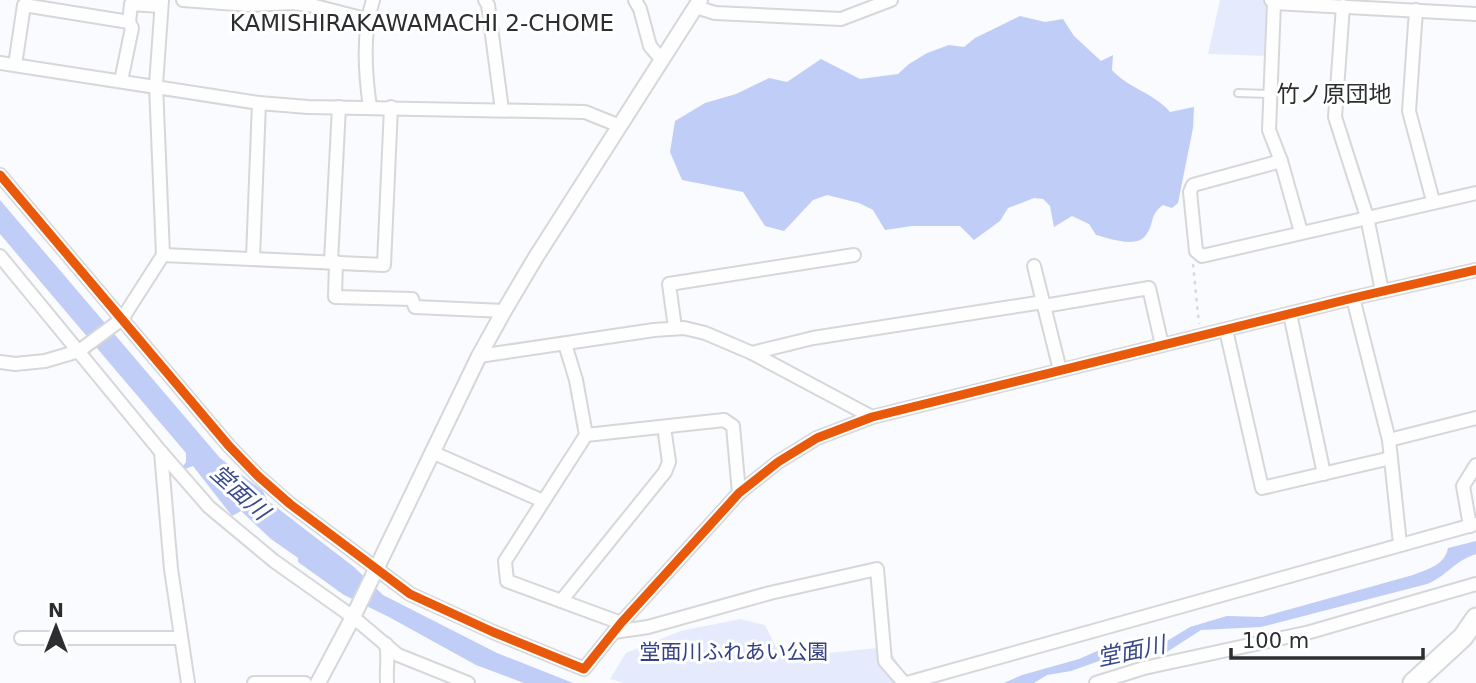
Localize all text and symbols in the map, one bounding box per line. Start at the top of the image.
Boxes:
district label: KAMISHIRAKAWAMACHI 2-CHOME [230,10,614,36]
district label: 竹ノ原団地 [1277,81,1392,107]
water label: 堂面川 [206,459,277,527]
north arrow [21,592,91,662]
text: N [48,599,64,621]
scale bar [1231,616,1424,660]
text: 100 m [1242,629,1309,653]
water label: 堂面川 [1095,630,1170,671]
park label: 堂面川ふれあい公園 [640,640,829,664]

